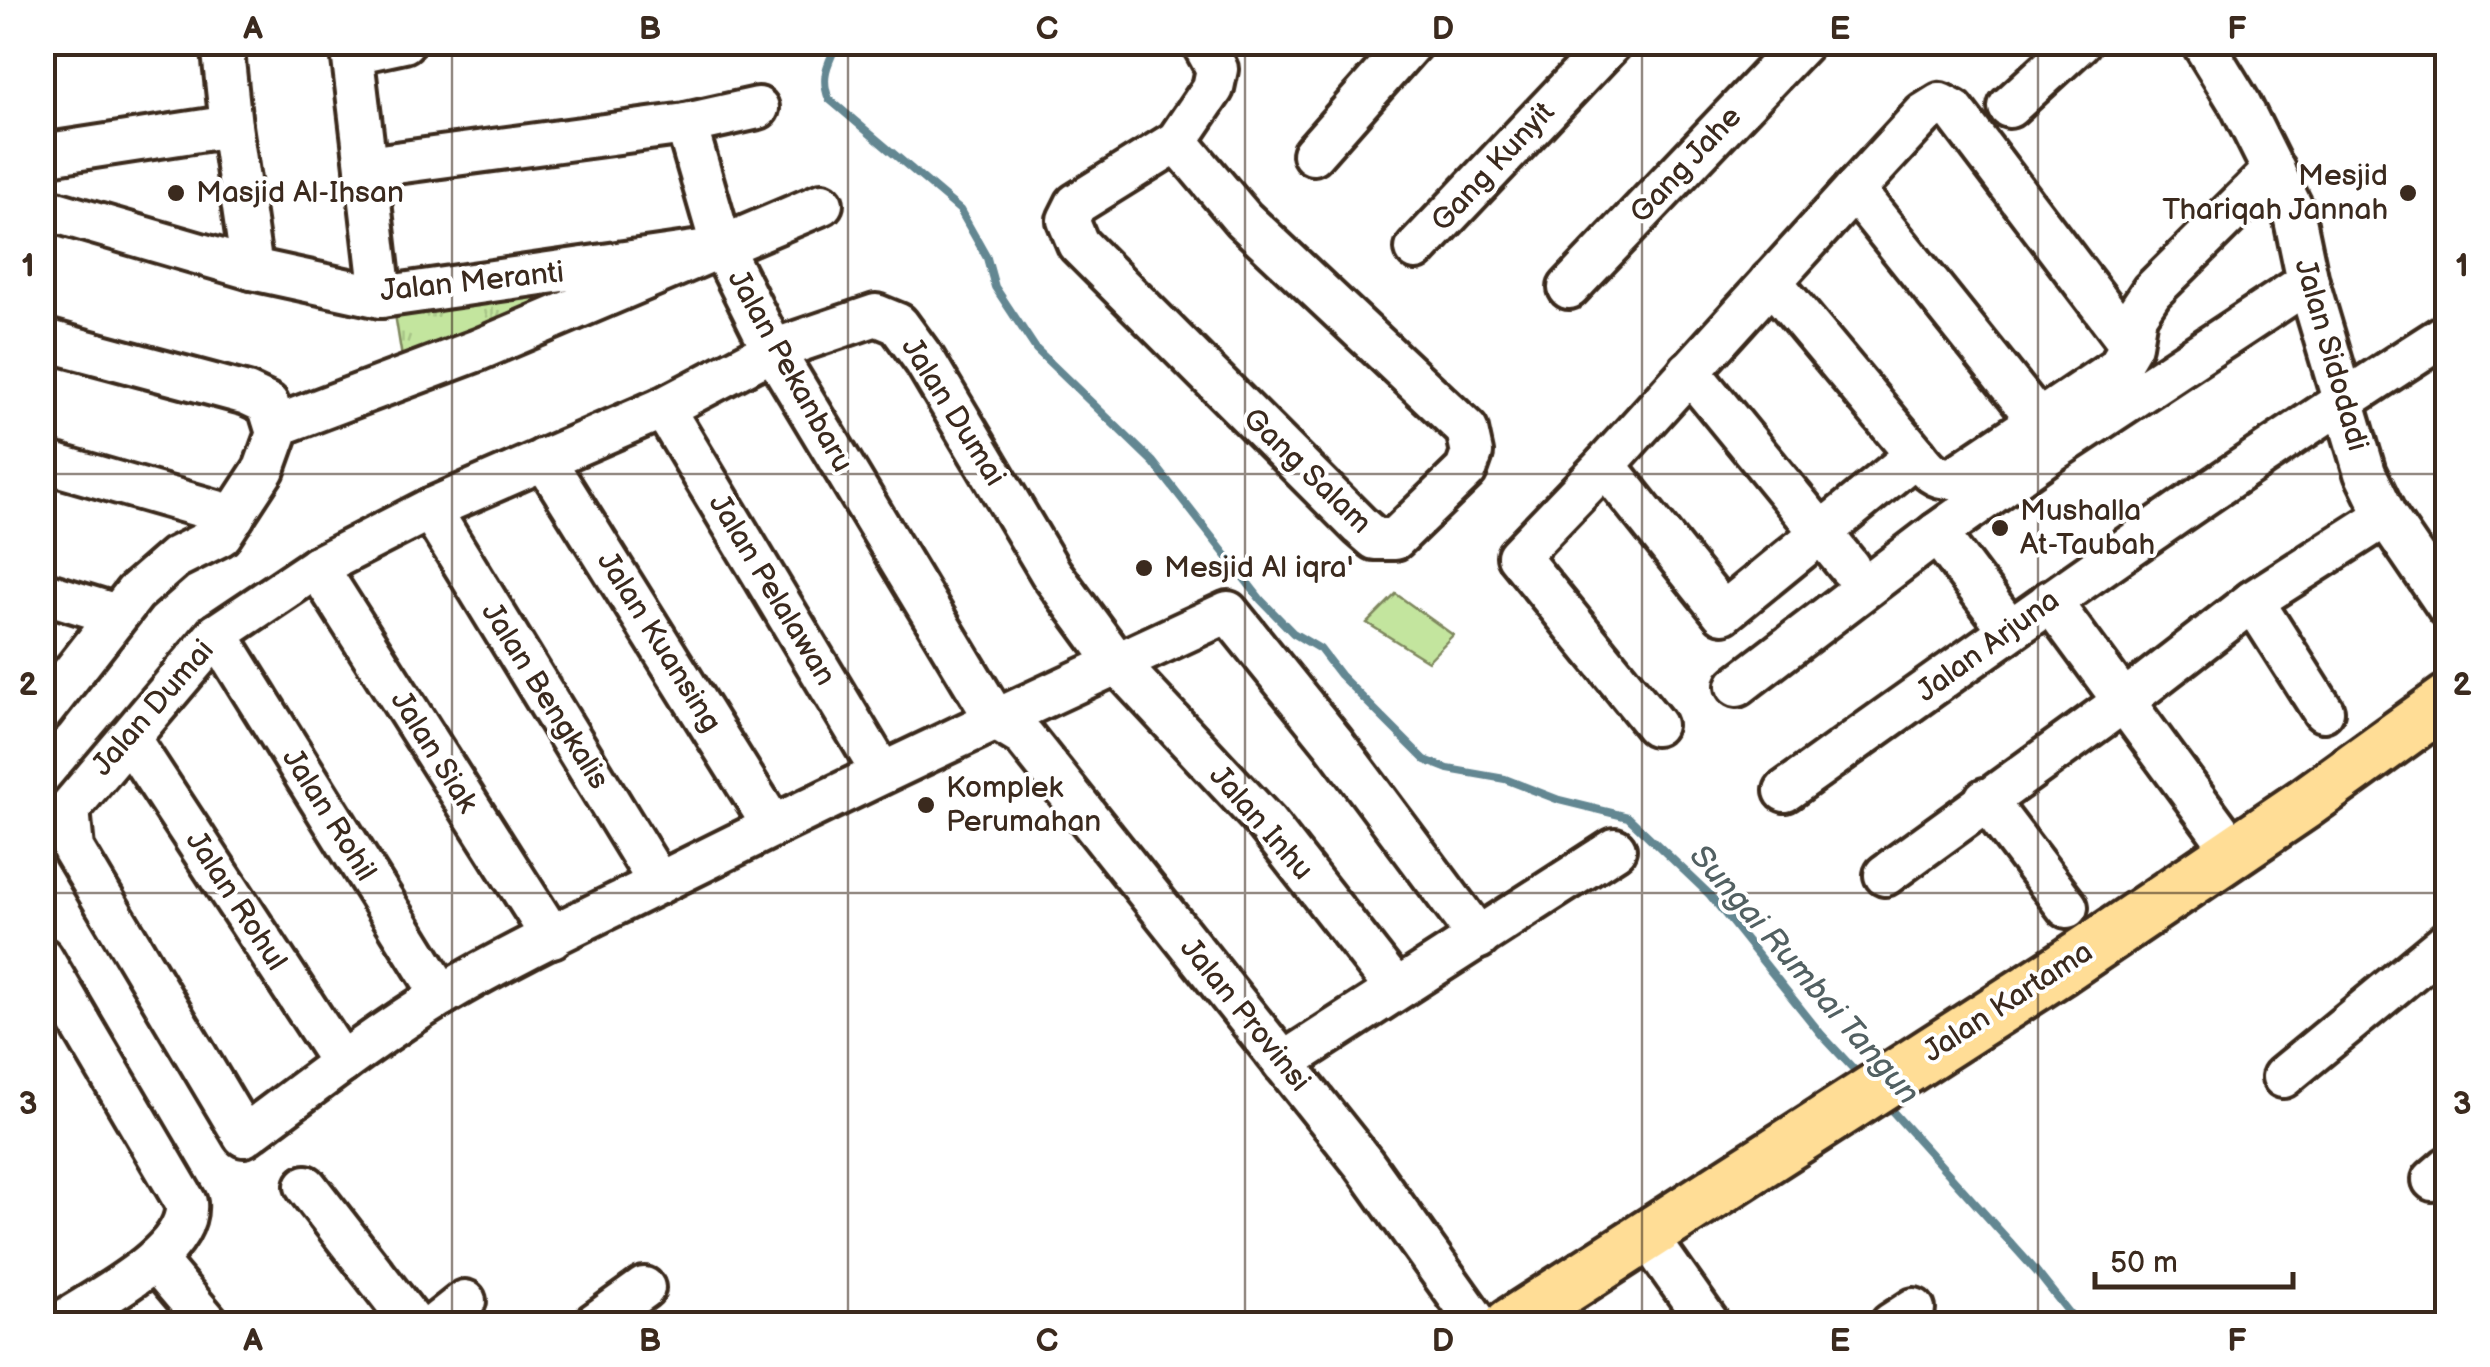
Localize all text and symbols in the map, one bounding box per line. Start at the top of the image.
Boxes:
text: A [242,10,263,49]
text: B [639,10,661,49]
text: C [1036,10,1058,49]
text: D [1432,10,1454,49]
text: E [1830,10,1850,49]
text: F [2227,10,2247,49]
street label: Gang Kunyit [1424,95,1562,239]
street label: Gang Jahe [1623,99,1749,231]
place label: Mesjid Thariqah Jannah [2162,158,2388,228]
place label: Masjid Al-Ihsan [196,175,404,211]
marker: Masjid Al-Ihsan [165,182,187,204]
marker: Mesjid Thariqah Jannah [2397,182,2419,204]
text: 1 [21,247,35,286]
text: 1 [2455,247,2469,286]
street label: Jalan Meranti [378,254,566,310]
street label: Jalan Sidodadi [2286,255,2376,455]
street label: Jalan Pekanbaru [720,264,860,478]
street label: Jalan Dumai [893,331,1013,493]
street label: Gang Salam [1235,401,1379,541]
street label: Jalan Pelalawan [701,488,843,692]
place label: Mushalla At-Taubah [2020,493,2155,563]
marker: Mushalla At-Taubah [1989,517,2011,539]
street label: Jalan Kuansing [589,545,729,739]
place label: Mesjid Al iqra' [1164,550,1354,586]
marker: Mesjid Al iqra' [1133,557,1155,579]
street label: Jalan Arjuna [1910,582,2066,710]
street label: Jalan Bengkalis [473,596,617,796]
street label: Jalan Dumai [84,633,222,783]
text: 2 [18,666,38,705]
text: 2 [2452,666,2472,705]
street label: Jalan Siak [382,684,486,820]
street label: Jalan Rohil [274,742,384,888]
street label: Jalan Inhu [1202,758,1320,888]
place label: Komplek Perumahan [946,770,1101,840]
marker: Komplek Perumahan [915,794,937,816]
street label: Jalan Rohul [178,825,294,977]
water label: Sungai Rumbai Tangun [1681,837,1927,1113]
street label: Jalan Provinsi [1172,931,1318,1099]
street label: Jalan Kartama [1917,934,2099,1070]
text: 3 [19,1085,37,1124]
text: 3 [2453,1085,2471,1124]
scale bar [2095,1227,2292,1289]
text: 50 m [2110,1245,2178,1281]
text: A [242,1322,263,1361]
text: B [639,1322,661,1361]
text: C [1036,1322,1058,1361]
text: D [1432,1322,1454,1361]
text: E [1830,1322,1850,1361]
text: F [2227,1322,2247,1361]

